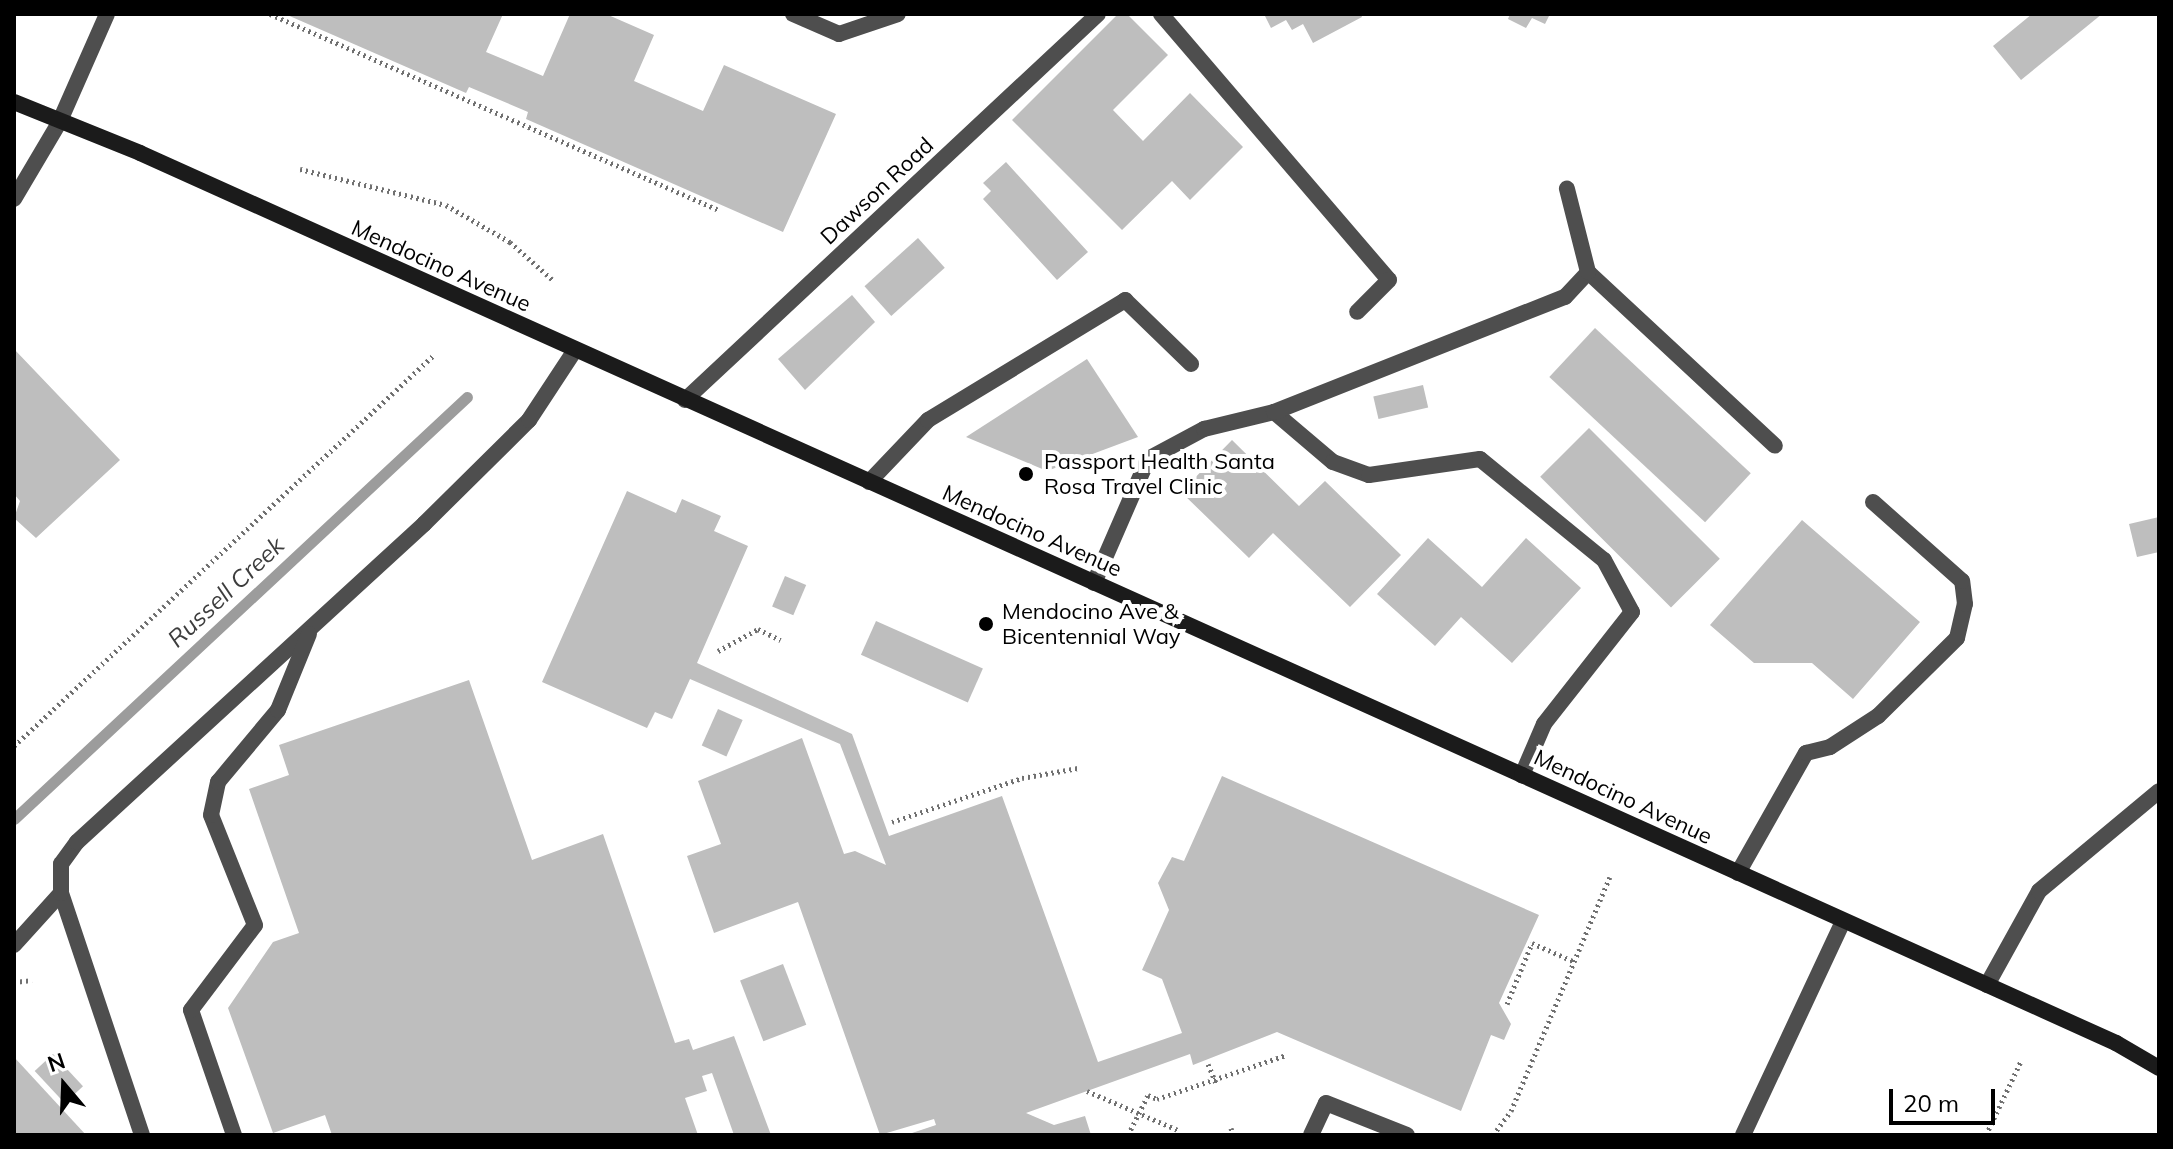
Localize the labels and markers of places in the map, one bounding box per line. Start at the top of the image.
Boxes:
place label: Passport Health Santa Rosa Travel Clinic [1044,448,1275,500]
marker: Passport Health Santa Rosa Travel Clinic [1015,463,1037,485]
place label: Mendocino Ave & Bicentennial Way [1002,598,1180,650]
marker: Mendocino Ave & Bicentennial Way [977,615,995,633]

